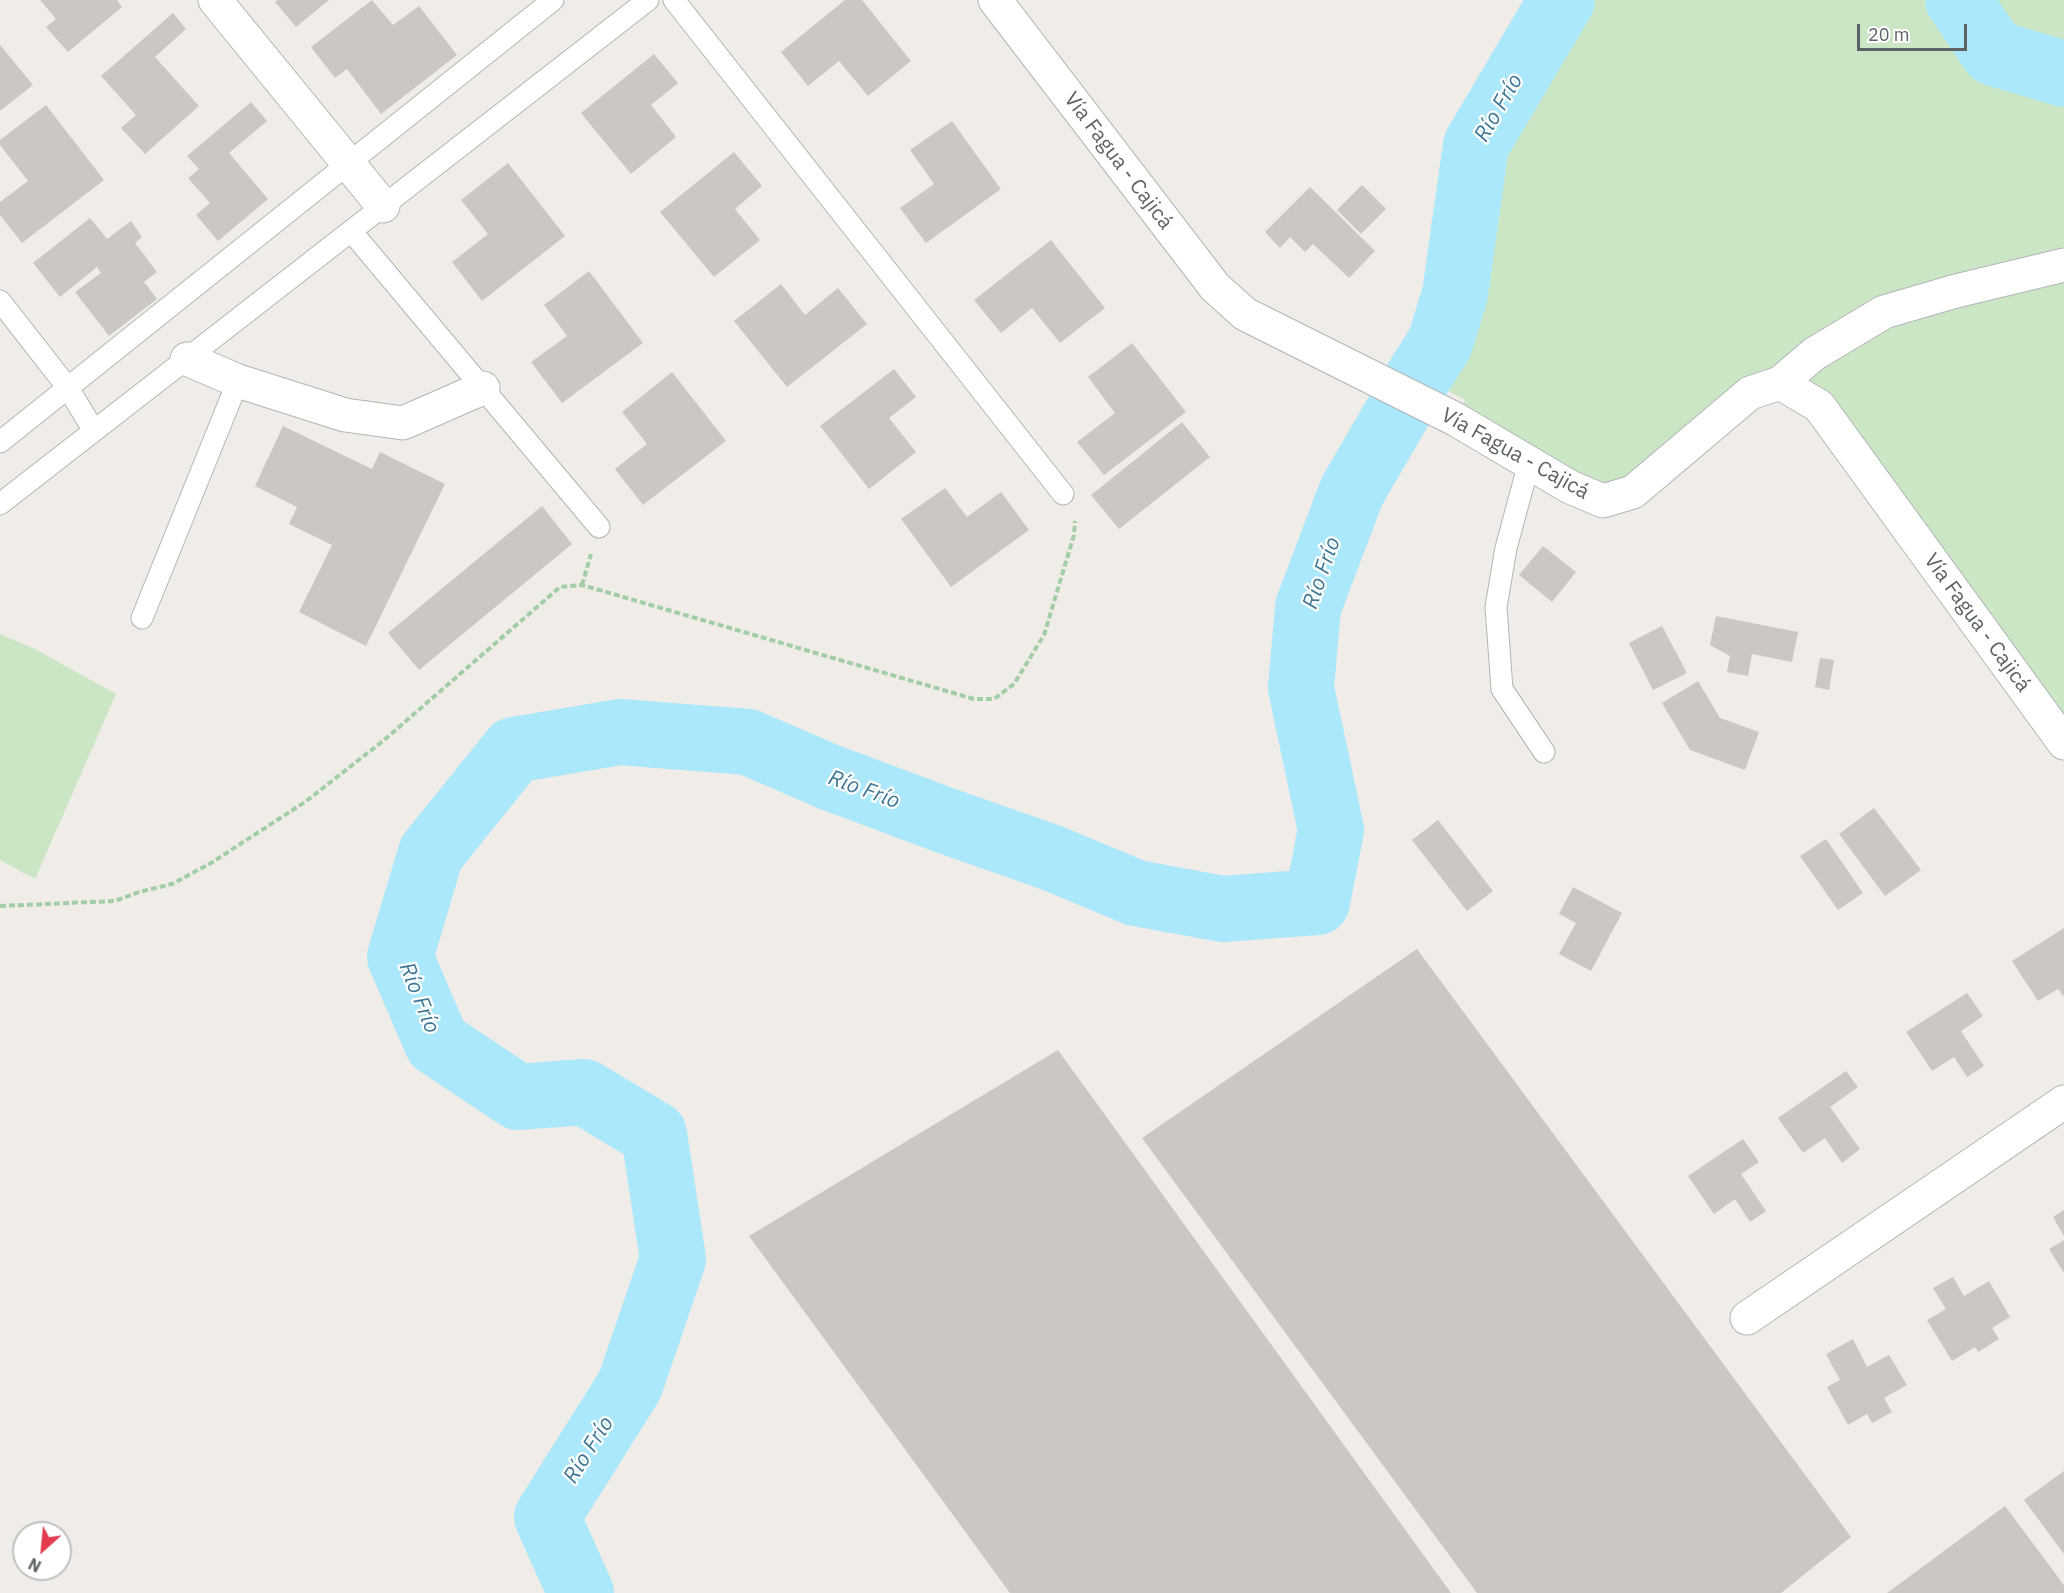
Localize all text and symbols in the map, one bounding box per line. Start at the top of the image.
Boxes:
scale bar [1860,12,1970,50]
text: 20 m [1868,23,1910,46]
water label: Río Frío [1469,69,1529,147]
street label: Vía Fagua - Cajicá [1058,87,1178,235]
street label: Vía Fagua - Cajicá [1437,403,1593,505]
water label: Río Frío [1297,534,1347,612]
street label: Vía Fagua - Cajicá [1918,549,2036,697]
water label: Río Frío [825,765,903,815]
water label: Río Frío [393,959,445,1037]
water label: Río Frío [558,1412,620,1488]
north arrow [12,1521,72,1581]
text: N [25,1554,44,1577]

